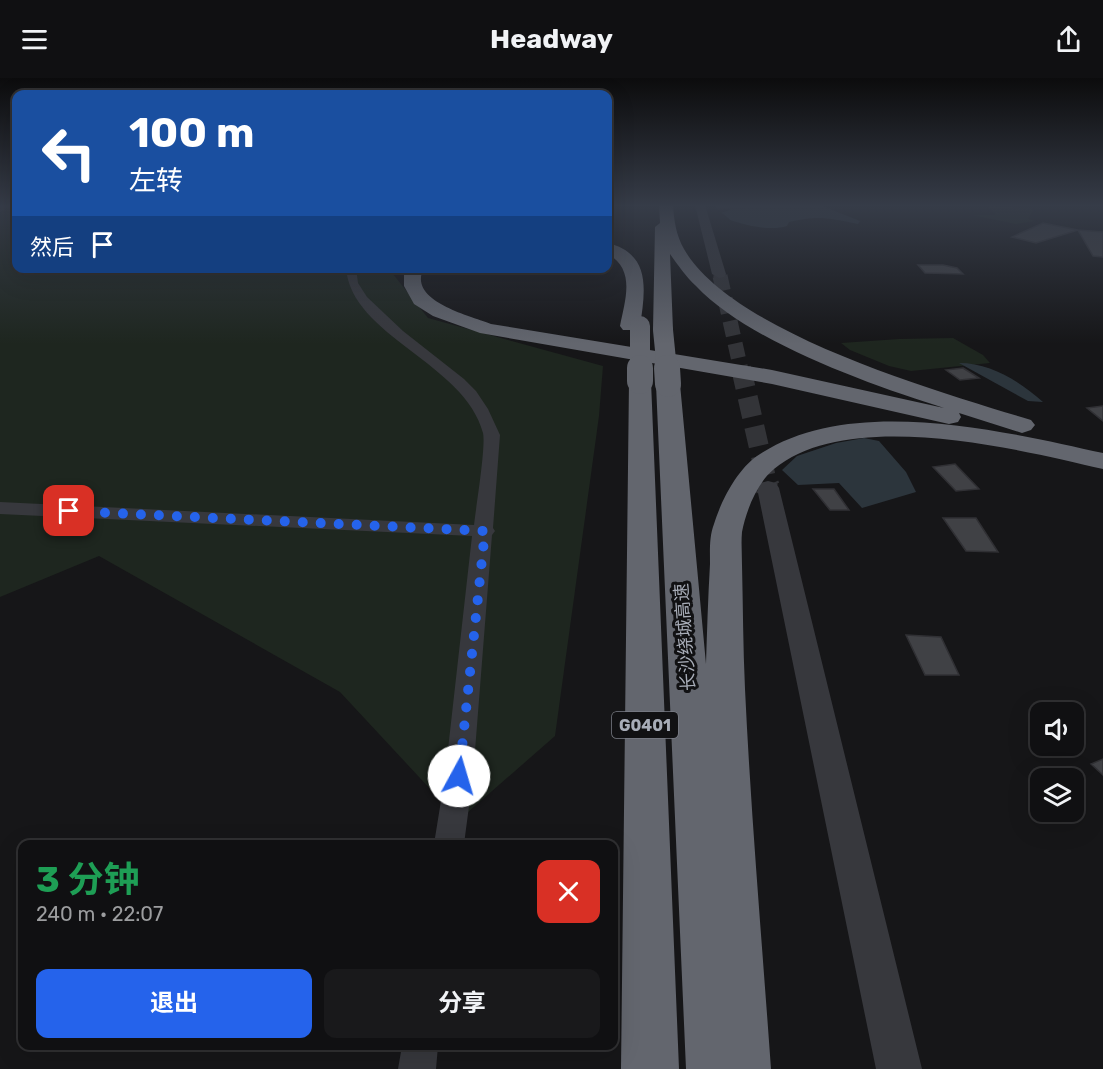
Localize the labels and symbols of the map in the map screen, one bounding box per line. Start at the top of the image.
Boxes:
pin [43,485,94,536]
street label: 长沙绕城高速 [670,582,700,692]
road number: G0401 [612,712,678,738]
position arrow [427,744,491,808]

